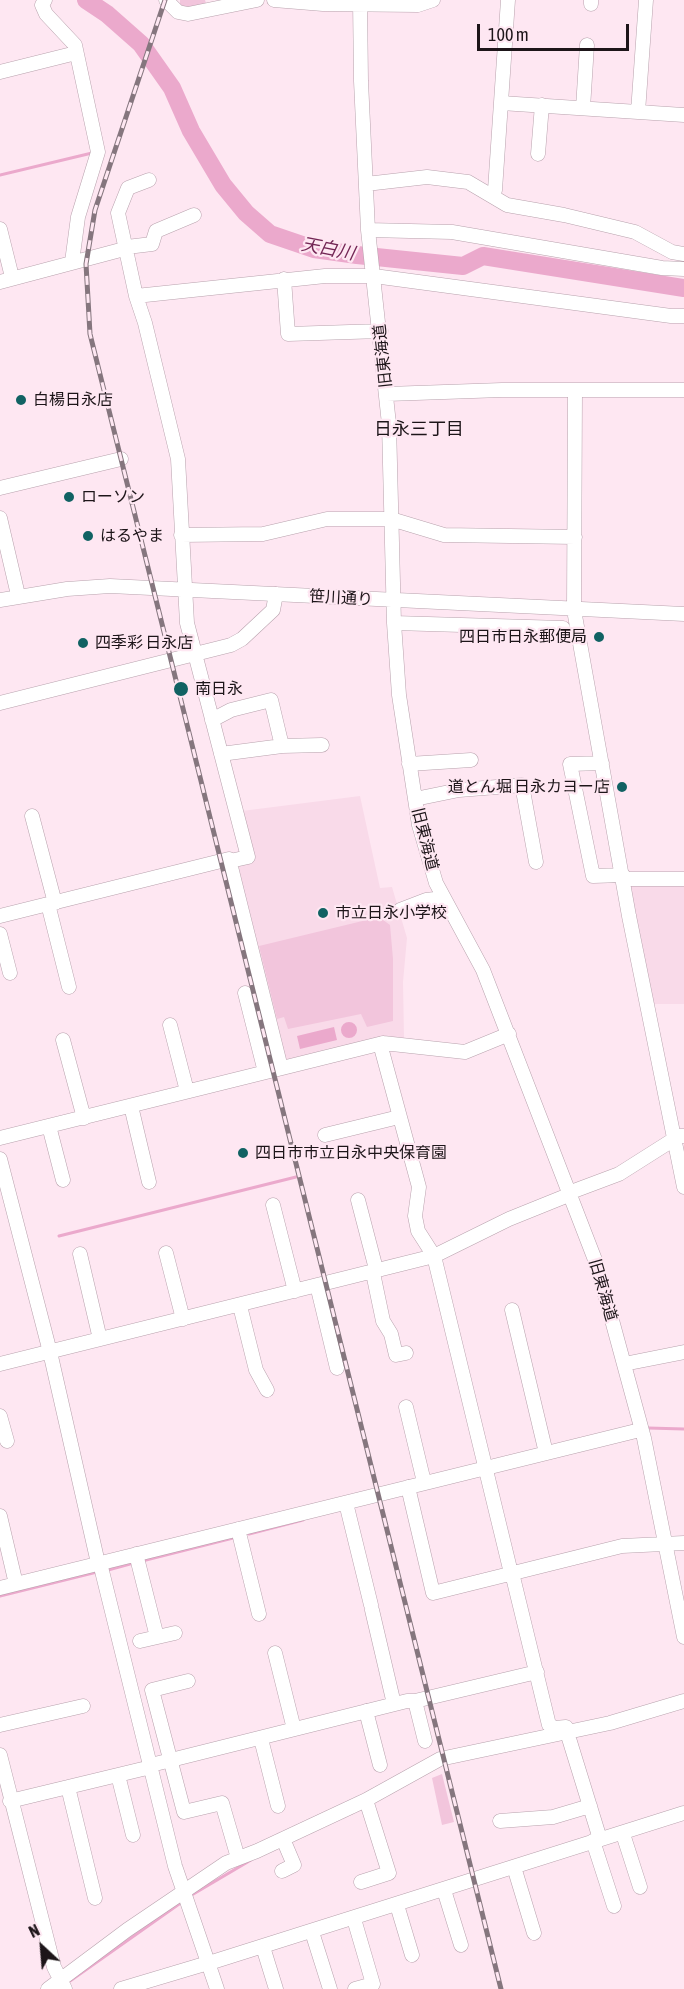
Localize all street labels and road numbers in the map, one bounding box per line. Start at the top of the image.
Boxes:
street label: 旧東海道 [370,323,396,389]
street label: 笹川通り [309,587,373,609]
street label: 旧東海道 [408,806,442,872]
street label: 旧東海道 [585,1257,621,1323]

